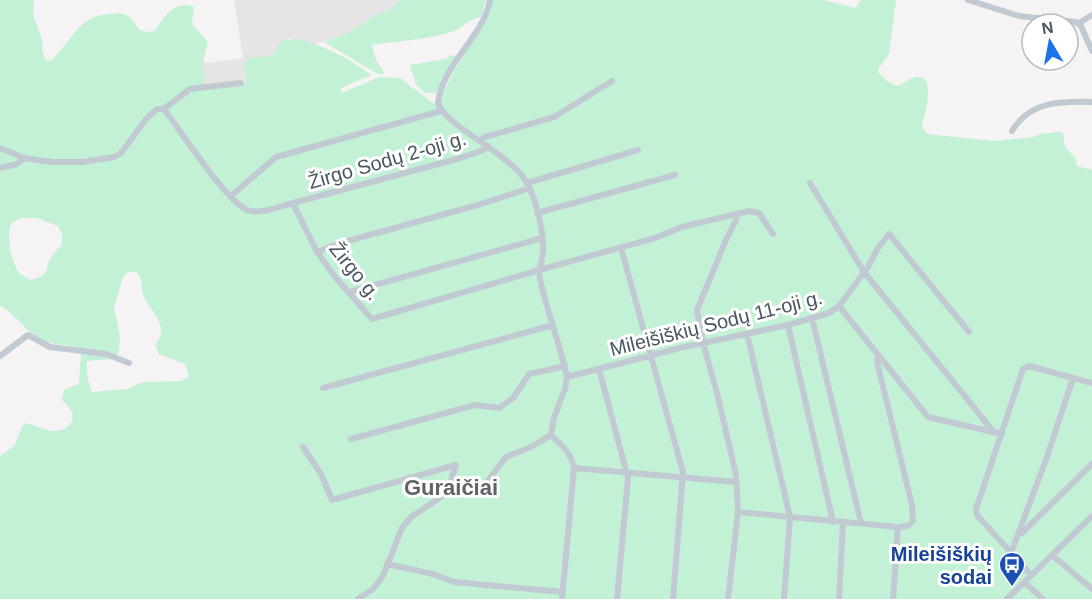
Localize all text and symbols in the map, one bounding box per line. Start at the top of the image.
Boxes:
north arrow [1020,12,1080,72]
text: N [1040,18,1055,37]
street label: Žirgo Sodų 2-oji g. [305,127,469,193]
street label: Žirgo g. [325,238,385,304]
street label: Mileišiškių Sodų 11-oji g. [607,286,825,360]
district label: Guraičiai [404,475,498,500]
place label: Mileišiškių sodai [891,543,992,588]
bus stop icon: Mileišiškių sodai [997,550,1027,588]

